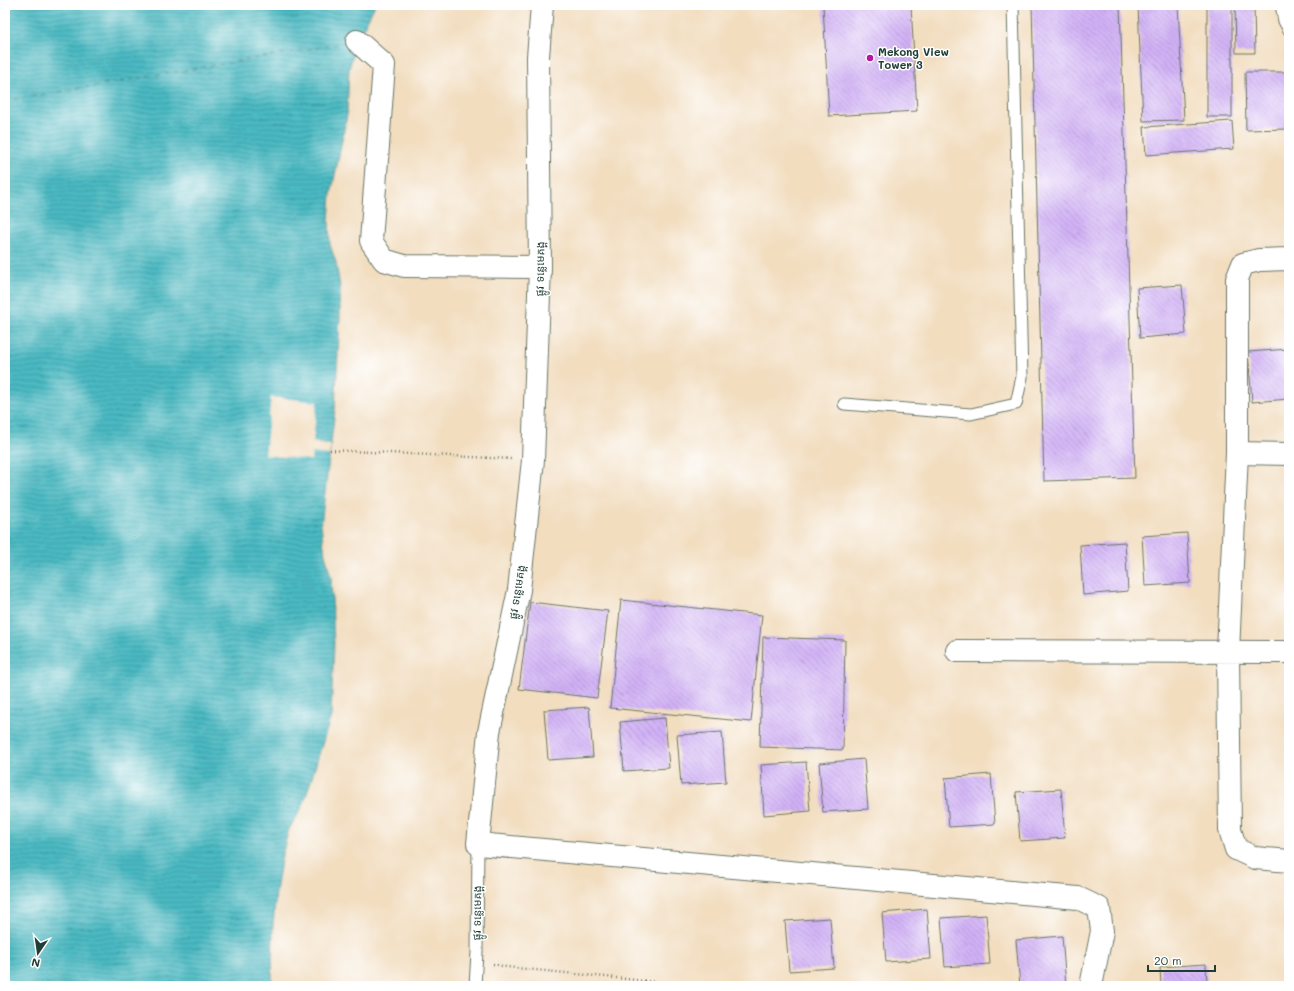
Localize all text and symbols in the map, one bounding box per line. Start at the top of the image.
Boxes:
place label: Mekong View Tower 3 [878,44,949,72]
marker: Mekong View Tower 3 [865,53,875,63]
street label: ផ្លូវ ទន្លេមេគង្គ [532,241,551,297]
street label: ផ្លូវ ទន្លេមេគង្គ [505,564,531,621]
street label: ផ្លូវ ទន្លេមេគង្គ [469,885,488,941]
north arrow [18,933,58,973]
scale bar [1148,947,1215,973]
text: 20 m [1154,952,1182,968]
text: N [30,955,41,971]

